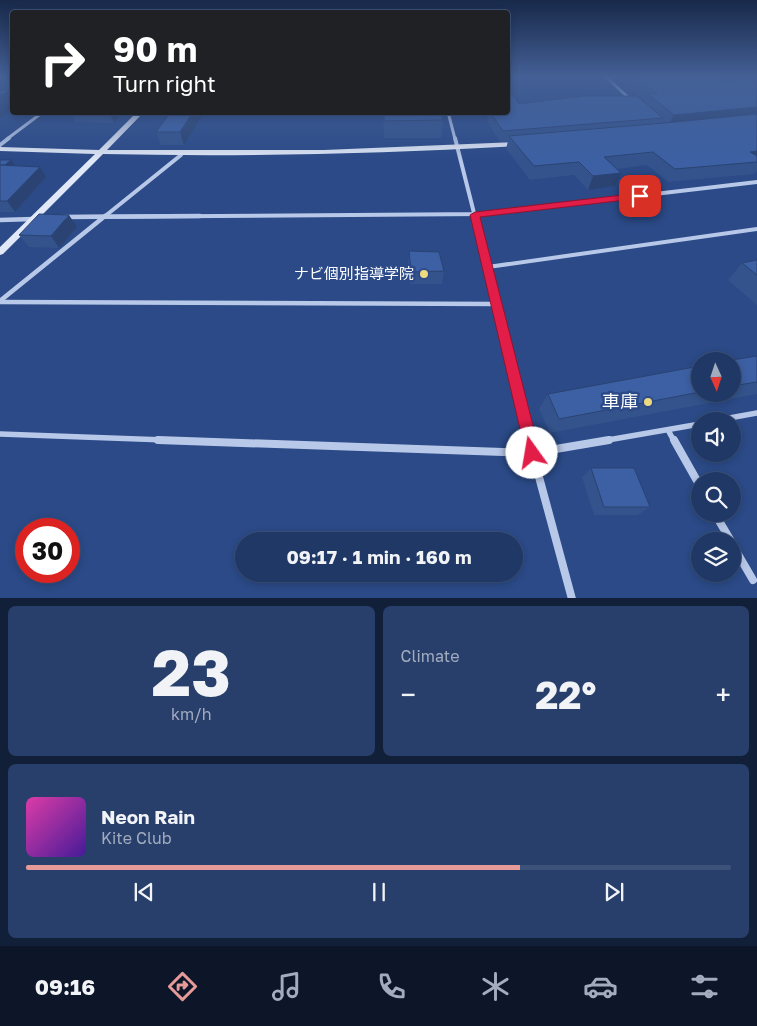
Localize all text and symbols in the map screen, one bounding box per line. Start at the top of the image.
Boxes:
text: 90 m [113,28,197,70]
icon: right [30,30,95,95]
text: Turn right [113,70,216,97]
pin [619,175,661,217]
icon: arrive [626,182,654,210]
place label: ナビ個別指導学院 [294,264,414,282]
marker: ナビ個別指導学院 [418,268,430,280]
north arrow [691,352,741,402]
map controls [691,352,741,582]
place label: 車庫 [602,390,638,412]
marker: 車庫 [642,396,654,408]
button: sound [691,412,741,462]
position arrow [505,426,557,478]
button: search [691,472,741,522]
speed limit sign: 30 [15,518,80,583]
button: layers [691,532,741,582]
text: 09:17 · 1 min · 160 m [286,545,472,568]
text: 23 [152,632,231,710]
text: Climate [401,646,460,666]
text: 22° [535,672,596,717]
text: − [401,678,416,711]
text: + [716,678,731,711]
text: km/h [171,704,212,724]
text: Neon Rain [101,805,195,828]
text: Kite Club [101,828,172,848]
icon: previous [130,878,158,906]
icon: pause [365,878,393,906]
icon: next [600,878,628,906]
icon: directions [165,969,200,1004]
icon: music [269,969,304,1004]
icon: phone [374,969,409,1004]
icon: climate [478,969,513,1004]
icon: car [583,969,618,1004]
icon: filters [687,969,722,1004]
text: 09:16 [35,973,95,1000]

